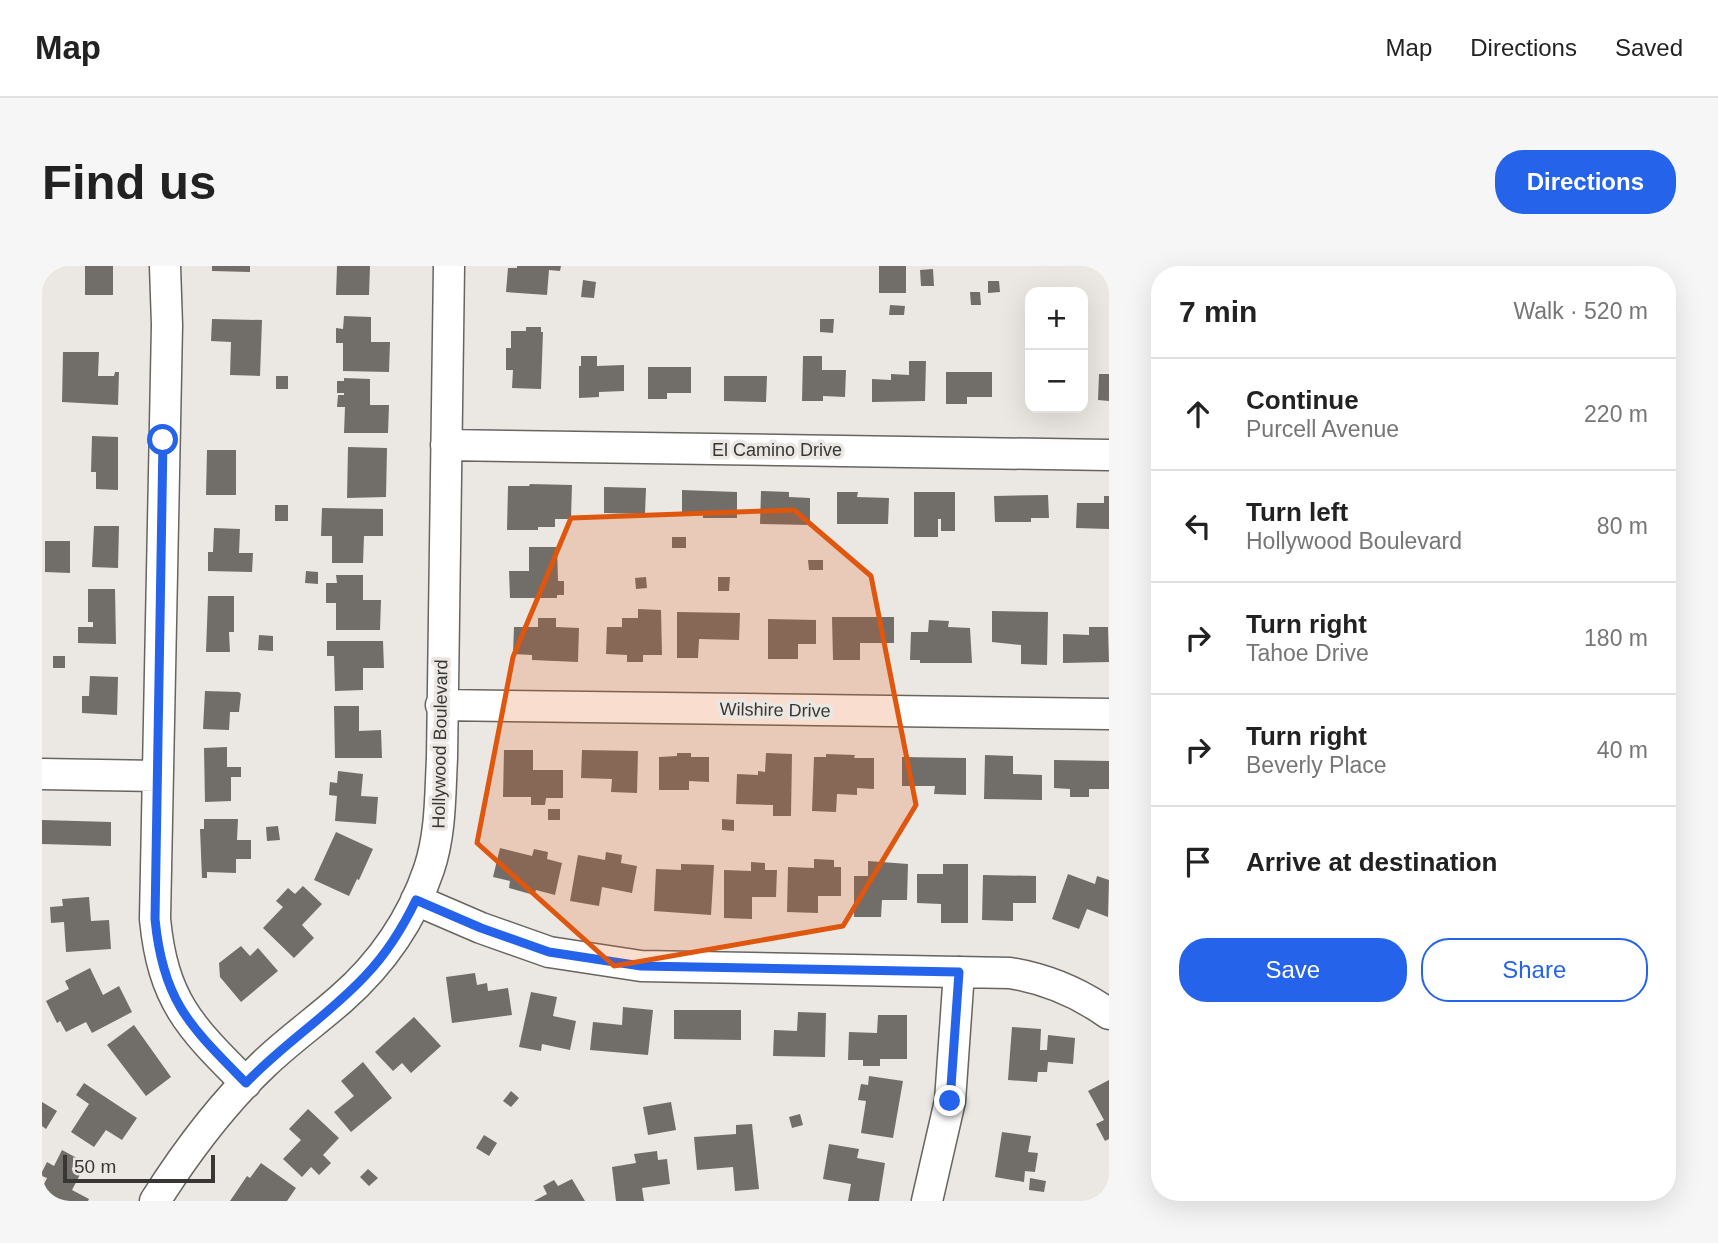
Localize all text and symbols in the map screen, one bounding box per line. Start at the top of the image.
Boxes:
text: Map [35,29,101,66]
text: Map [1386,34,1432,61]
text: Directions [1470,34,1577,61]
text: Saved [1615,34,1683,61]
button: Directions [1495,150,1676,214]
text: Find us [42,155,216,209]
map controls [1025,287,1088,413]
button: + [1025,287,1088,350]
text: 7 min [1179,295,1257,328]
text: Walk · 520 m [1513,298,1648,324]
button: − [1025,350,1088,413]
text: Continue [1246,385,1359,415]
icon: ahead [1179,395,1217,433]
text: 220 m [1584,401,1648,427]
text: Purcell Avenue [1246,416,1399,442]
route start [147,424,178,455]
street label: El Camino Drive [712,440,842,460]
text: Turn left [1246,497,1348,527]
icon: left [1179,507,1217,545]
text: 80 m [1597,513,1648,539]
text: Hollywood Boulevard [1246,528,1462,554]
text: Turn right [1246,609,1367,639]
icon: right [1179,619,1217,657]
text: 180 m [1584,625,1648,651]
text: Tahoe Drive [1246,640,1369,666]
street label: Hollywood Boulevard [429,659,451,829]
street label: Wilshire Drive [719,699,831,721]
text: Turn right [1246,721,1367,751]
icon: right [1179,731,1217,769]
text: 40 m [1597,737,1648,763]
text: Beverly Place [1246,752,1387,778]
icon: arrive [1179,843,1217,881]
text: Arrive at destination [1246,847,1497,877]
button: Save [1179,938,1407,1002]
button: Share [1421,938,1648,1002]
route end [934,1085,965,1116]
scale bar [63,1152,215,1184]
text: 50 m [74,1156,116,1177]

